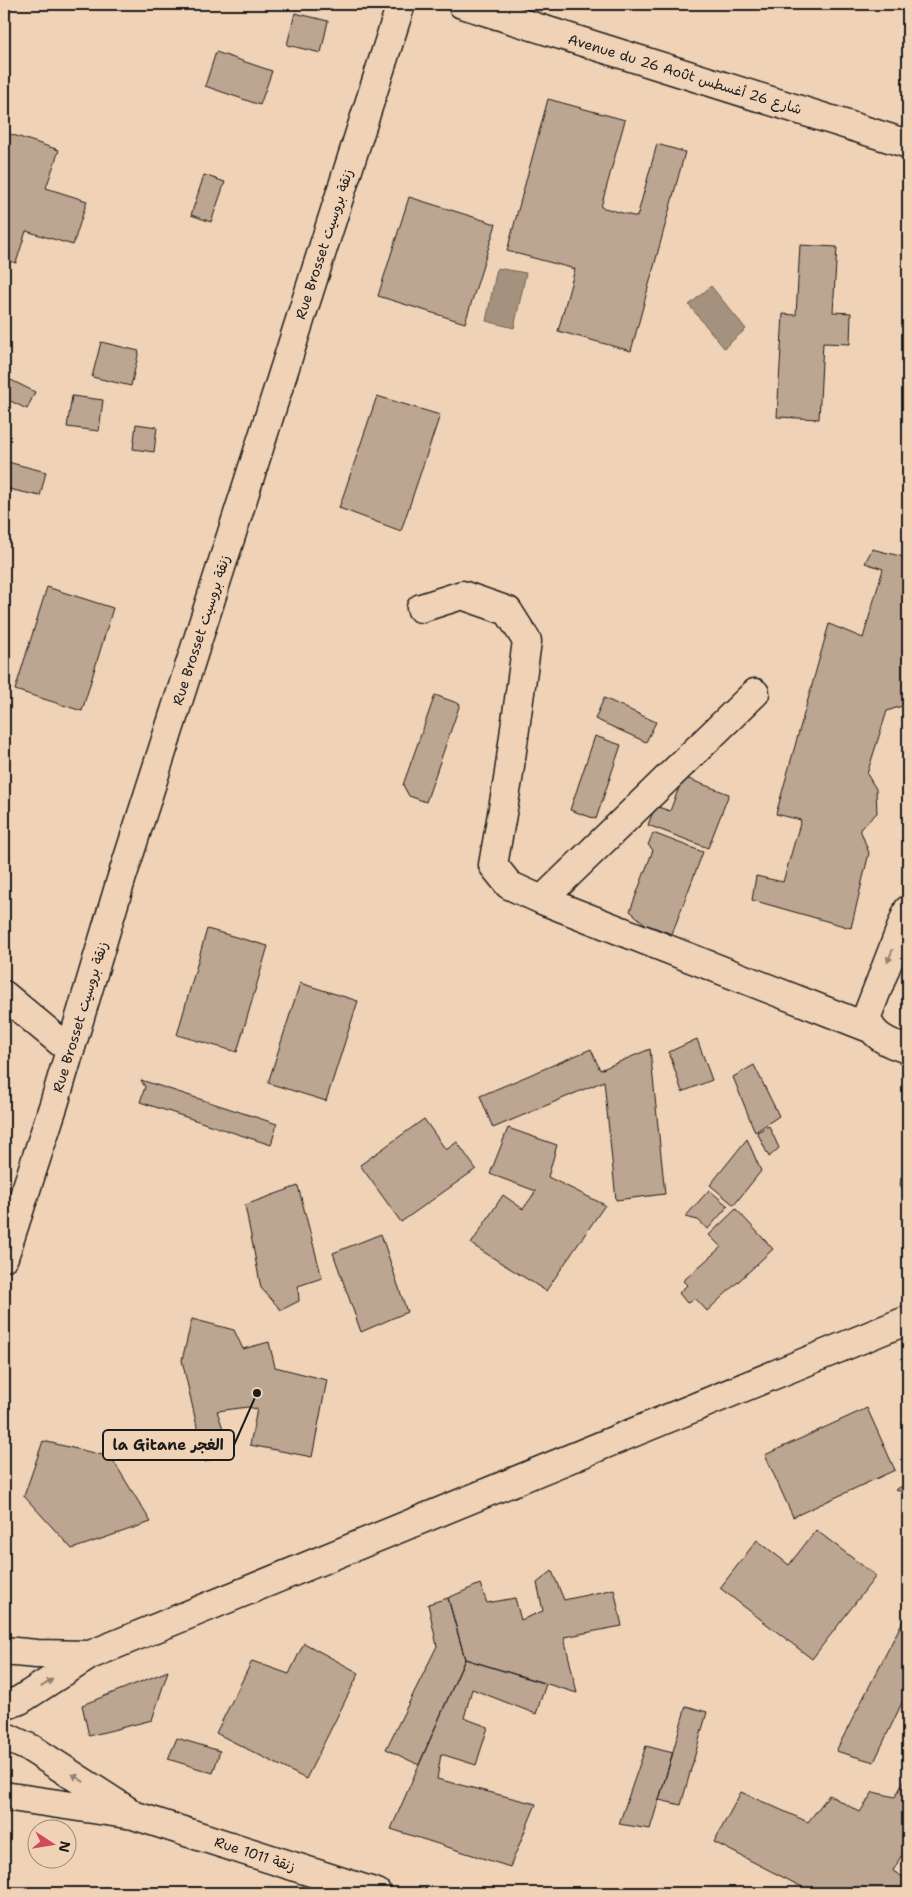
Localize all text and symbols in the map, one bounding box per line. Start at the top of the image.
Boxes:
street label: Avenue du 26 Août شارع 26 أغسطس [566,30,804,119]
street label: Rue Brosset زنقة بروسيت [291,167,357,321]
street label: Rue Brosset زنقة بروسيت [168,553,234,707]
street label: Rue Brosset زنقة بروسيت [48,939,112,1095]
one-way arrow [886,948,894,963]
callout: la Gitane الغجر [103,1430,234,1460]
text: la Gitane الغجر [112,1435,224,1455]
one-way arrow [40,1679,53,1688]
one-way arrow [71,1773,85,1783]
north arrow [28,1820,78,1870]
street label: Rue 1011 زنقة [212,1832,298,1876]
text: N [55,1839,75,1854]

